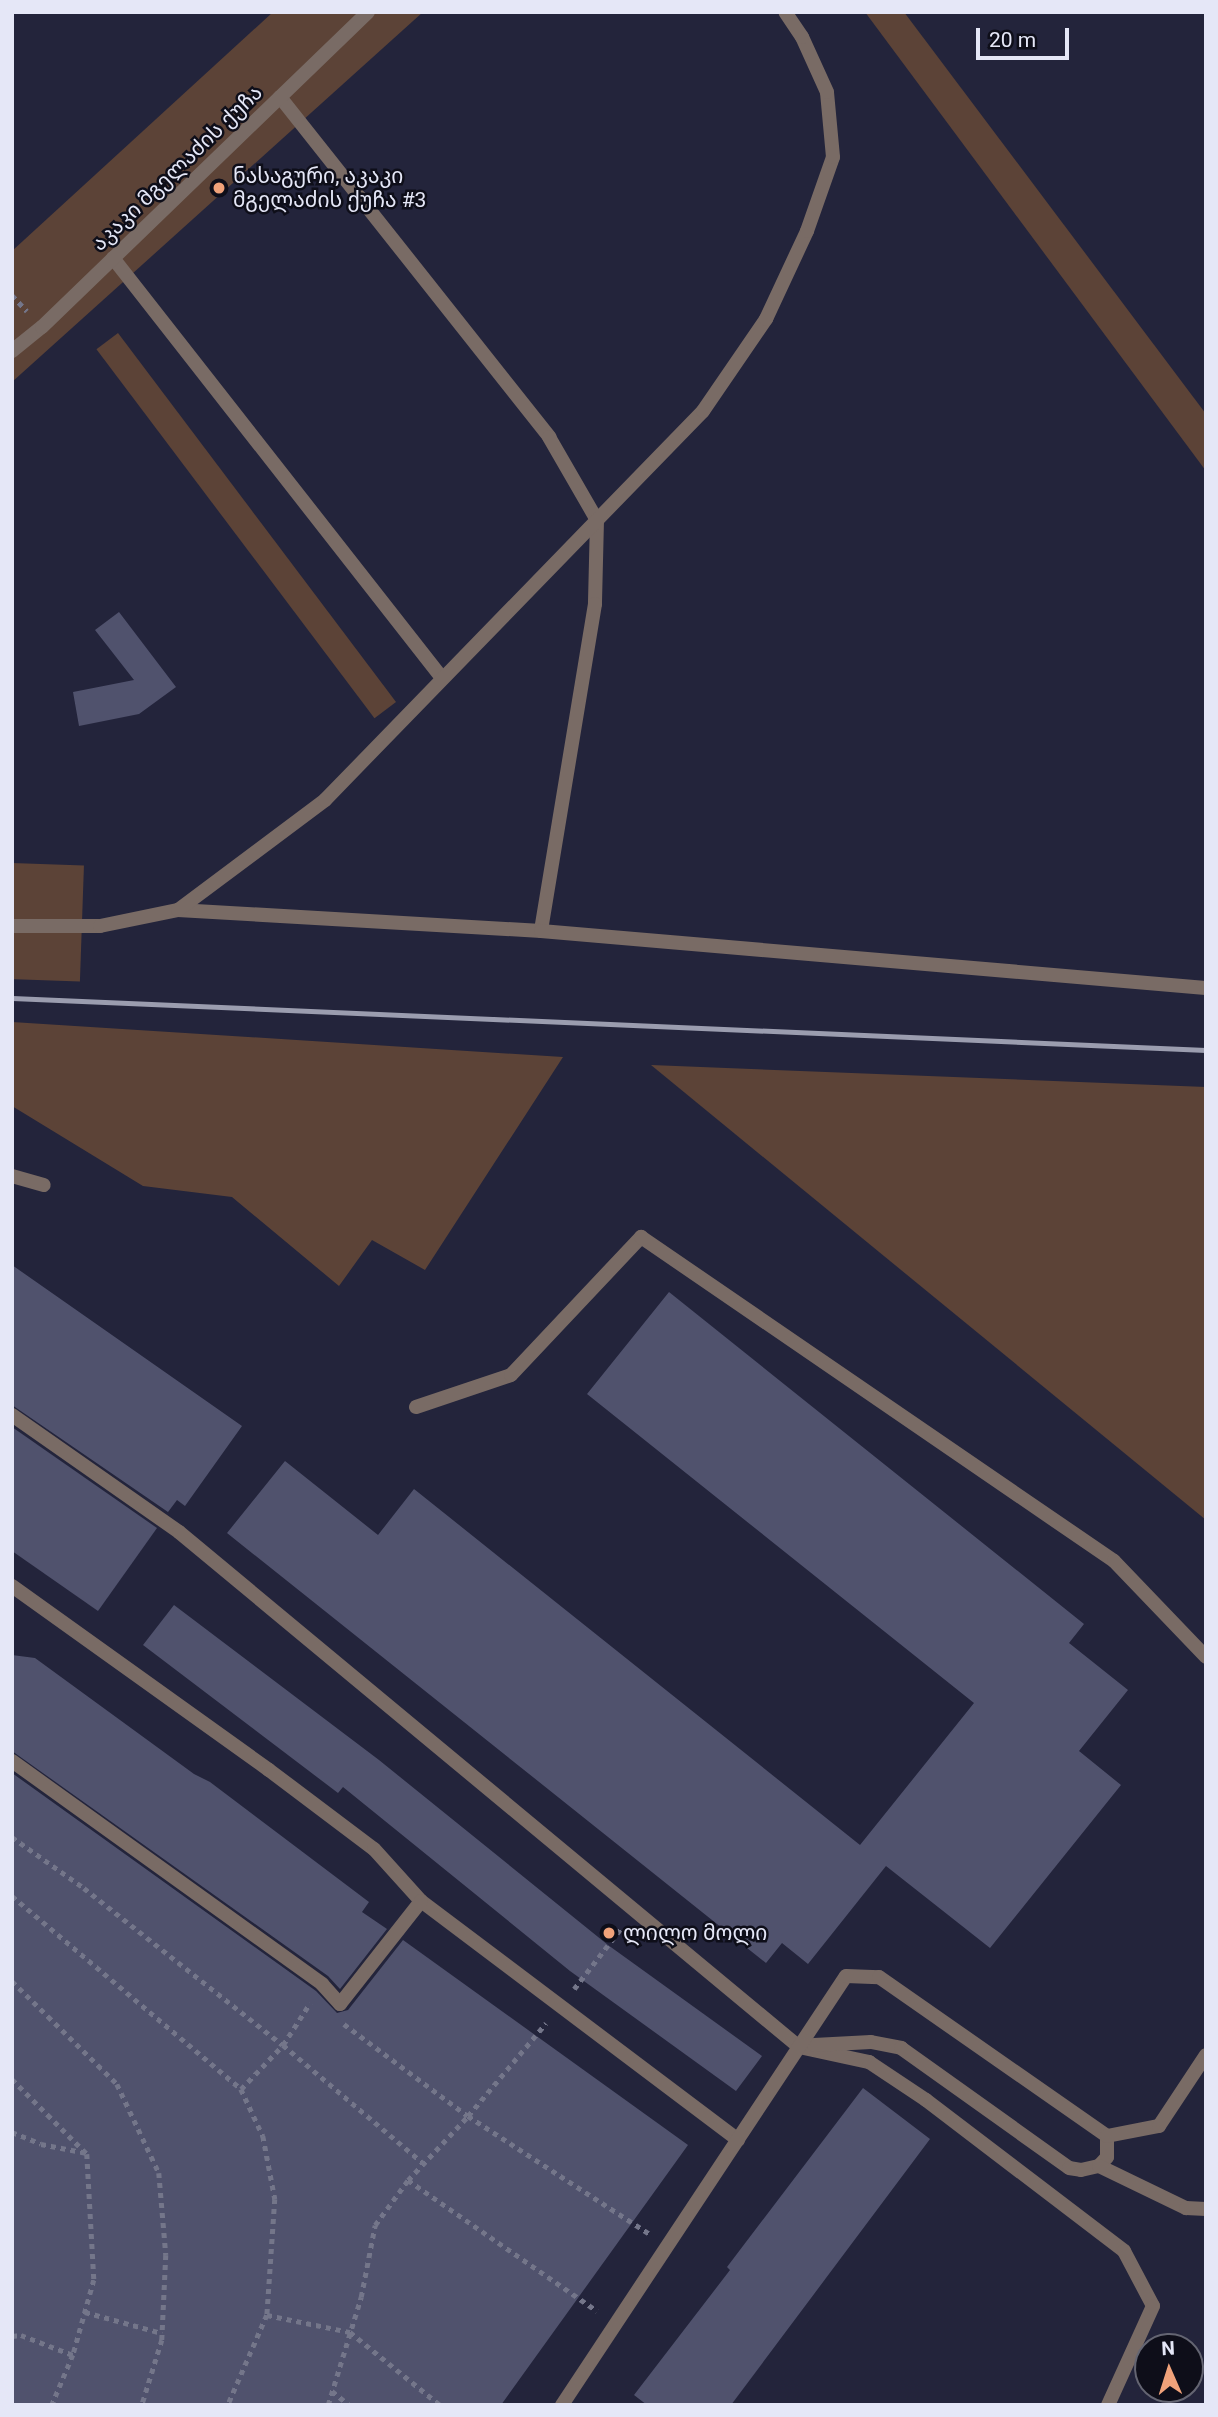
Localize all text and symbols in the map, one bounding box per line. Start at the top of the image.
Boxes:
scale bar [980,14,1073,58]
text: 20 m [989,28,1036,52]
street label: აკაკი მგელაძის ქუჩა [86,80,268,256]
place label: ნასაგური, აკაკი მგელაძის ქუჩა #3 [233,163,426,213]
marker: ნასაგური, აკაკი მგელაძის ქუჩა #3 [211,180,227,196]
place label: ლილო მოლი [623,1920,767,1946]
marker: ლილო მოლი [601,1925,617,1941]
north arrow [1134,2333,1204,2403]
text: N [1161,2337,1175,2360]

